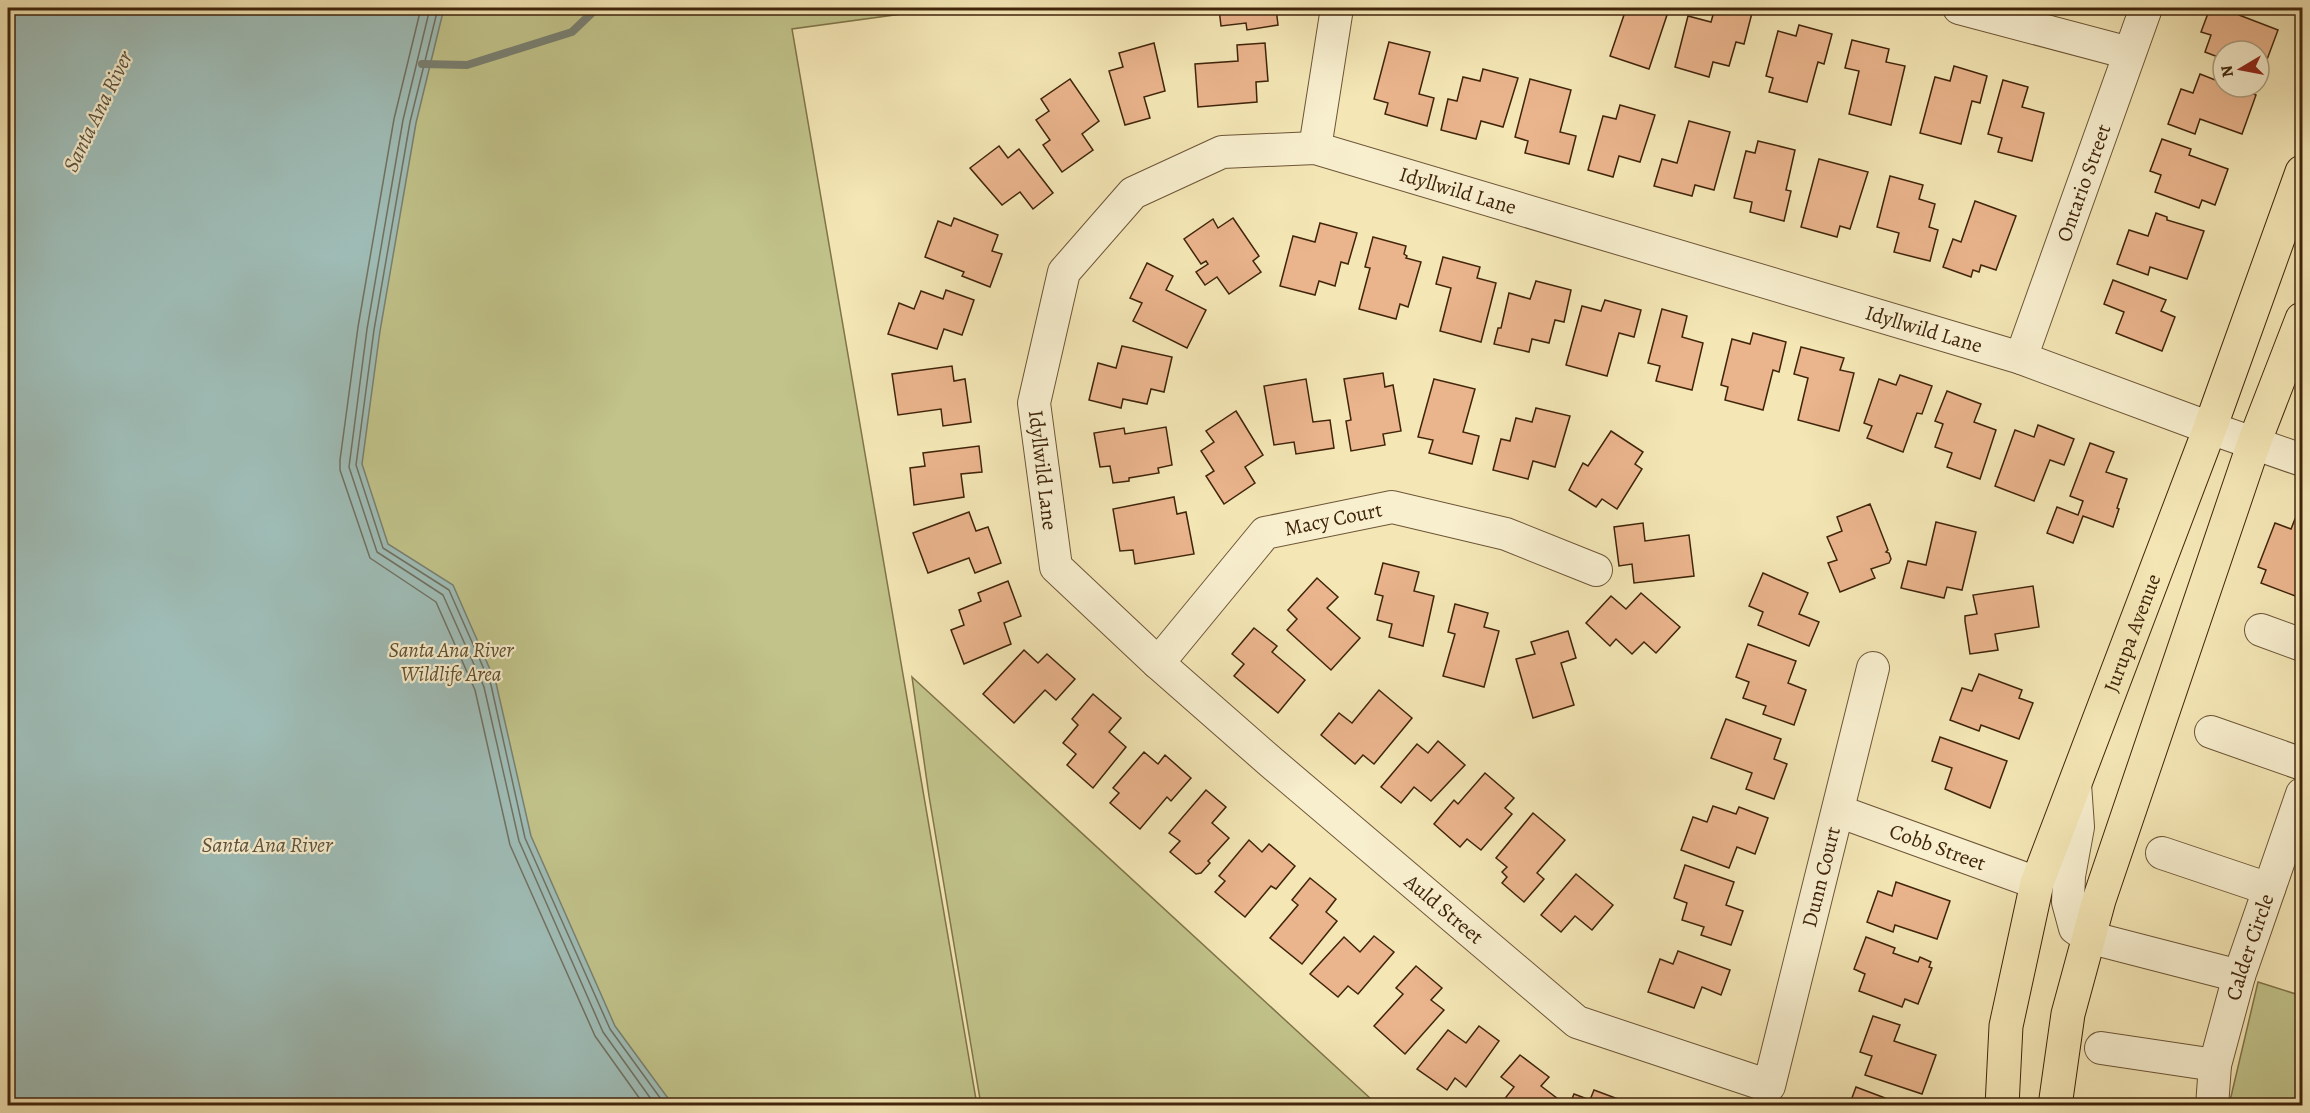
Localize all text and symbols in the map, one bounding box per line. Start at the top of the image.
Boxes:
north arrow [2211,39,2271,99]
water label: Santa Ana River [56,45,141,177]
text: N [2215,63,2239,79]
street label: Ontario Street [2050,120,2117,246]
street label: Idyllwild Lane [1396,160,1520,221]
street label: Idyllwild Lane [1862,298,1986,360]
street label: Idyllwild Lane [1022,408,1064,532]
street label: Macy Court [1282,495,1385,543]
street label: Jurupa Avenue [2097,570,2167,696]
park label: Santa Ana River Wildlife Area [388,636,514,688]
street label: Cobb Street [1886,817,1990,877]
street label: Dunn Court [1795,824,1847,930]
water label: Santa Ana River [201,830,334,860]
street label: Auld Street [1398,867,1490,950]
street label: Calder Circle [2219,890,2280,1004]

